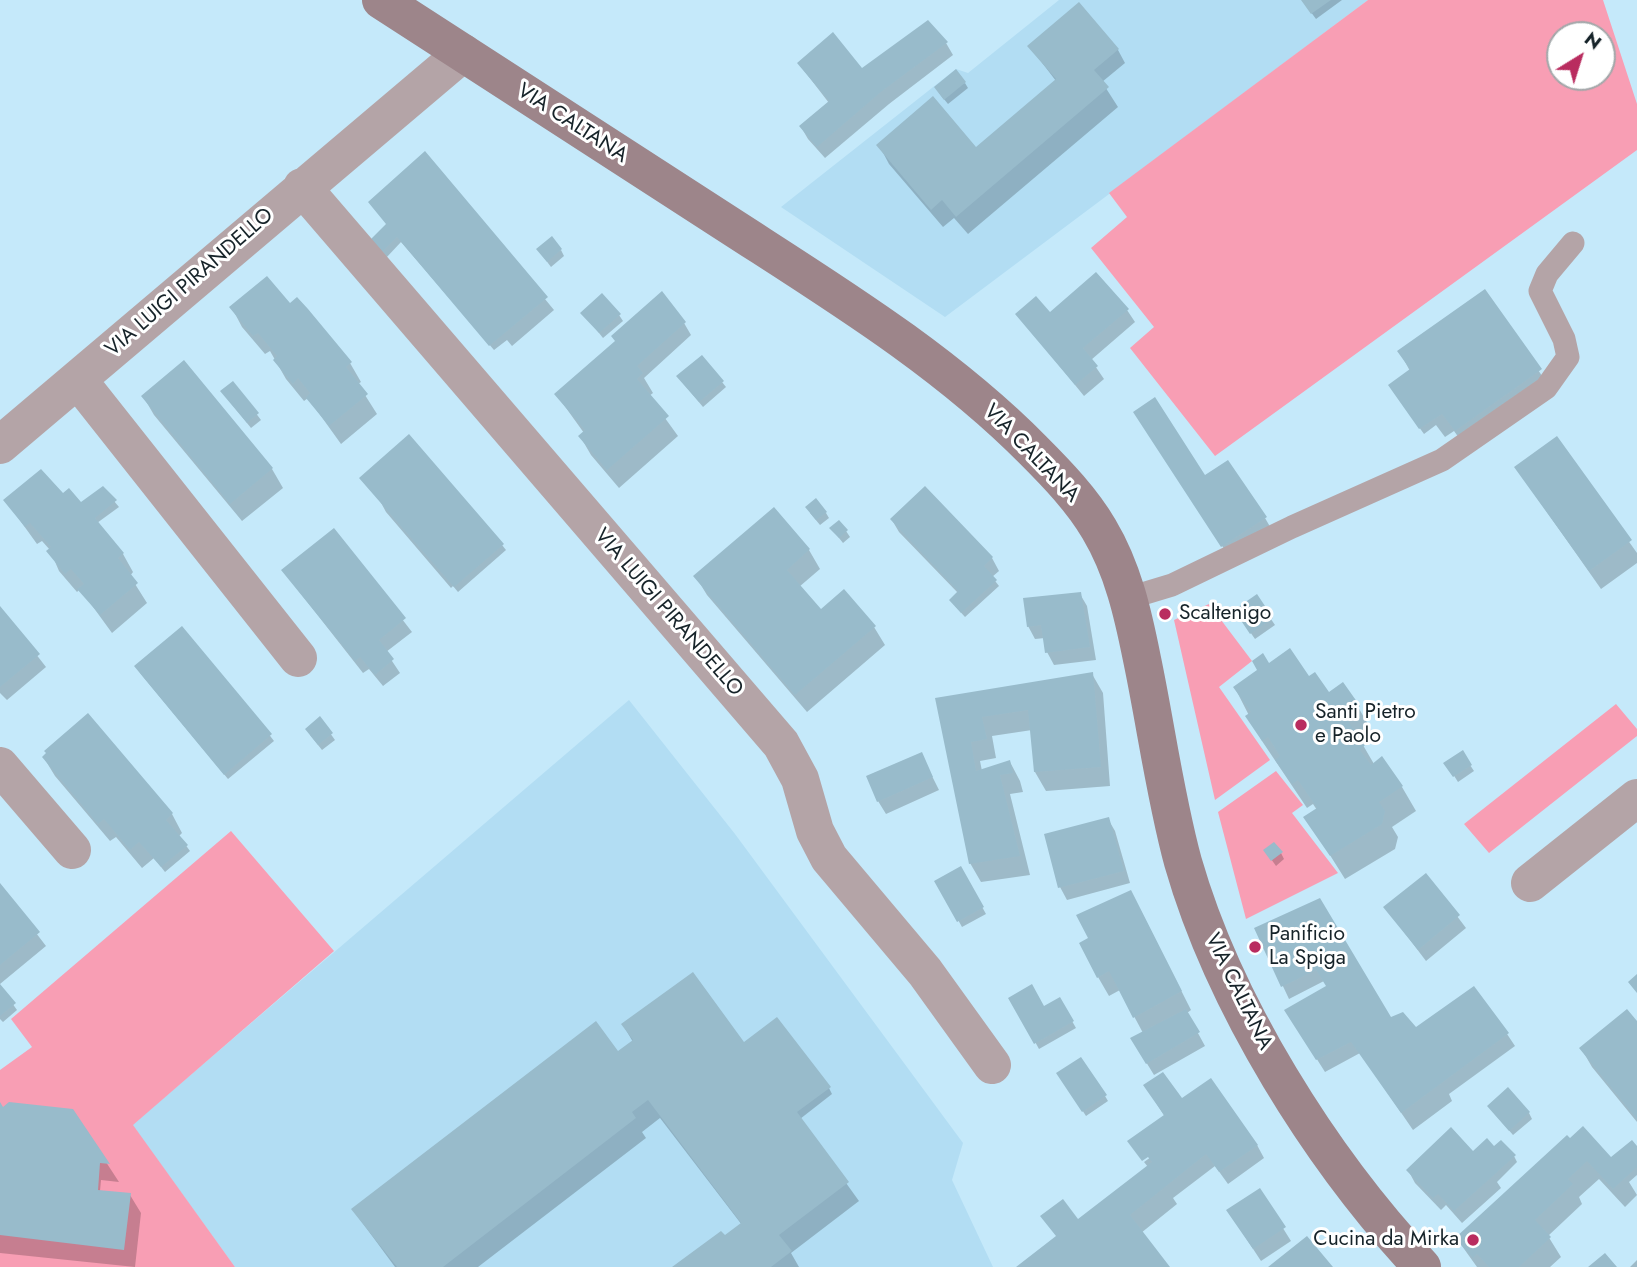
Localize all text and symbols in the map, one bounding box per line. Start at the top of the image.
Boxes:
north arrow [1546,21,1616,91]
text: N [1579,25,1607,56]
street label: VIA CALTANA [512,79,632,169]
street label: VIA LUIGI PIRANDELLO [101,203,279,363]
street label: VIA CALTANA [978,400,1084,508]
street label: VIA LUIGI PIRANDELLO [588,524,748,702]
place label: Scaltenigo [1179,601,1271,627]
marker: Scaltenigo [1157,606,1173,622]
place label: Santi Pietro e Paolo [1315,700,1416,750]
marker: Santi Pietro e Paolo [1293,717,1309,733]
place label: Panificio La Spiga [1269,922,1346,972]
street label: VIA CALTANA [1199,930,1277,1054]
marker: Panificio La Spiga [1247,939,1263,955]
place label: Cucina da Mirka [1313,1227,1459,1253]
marker: Cucina da Mirka [1465,1232,1481,1248]

